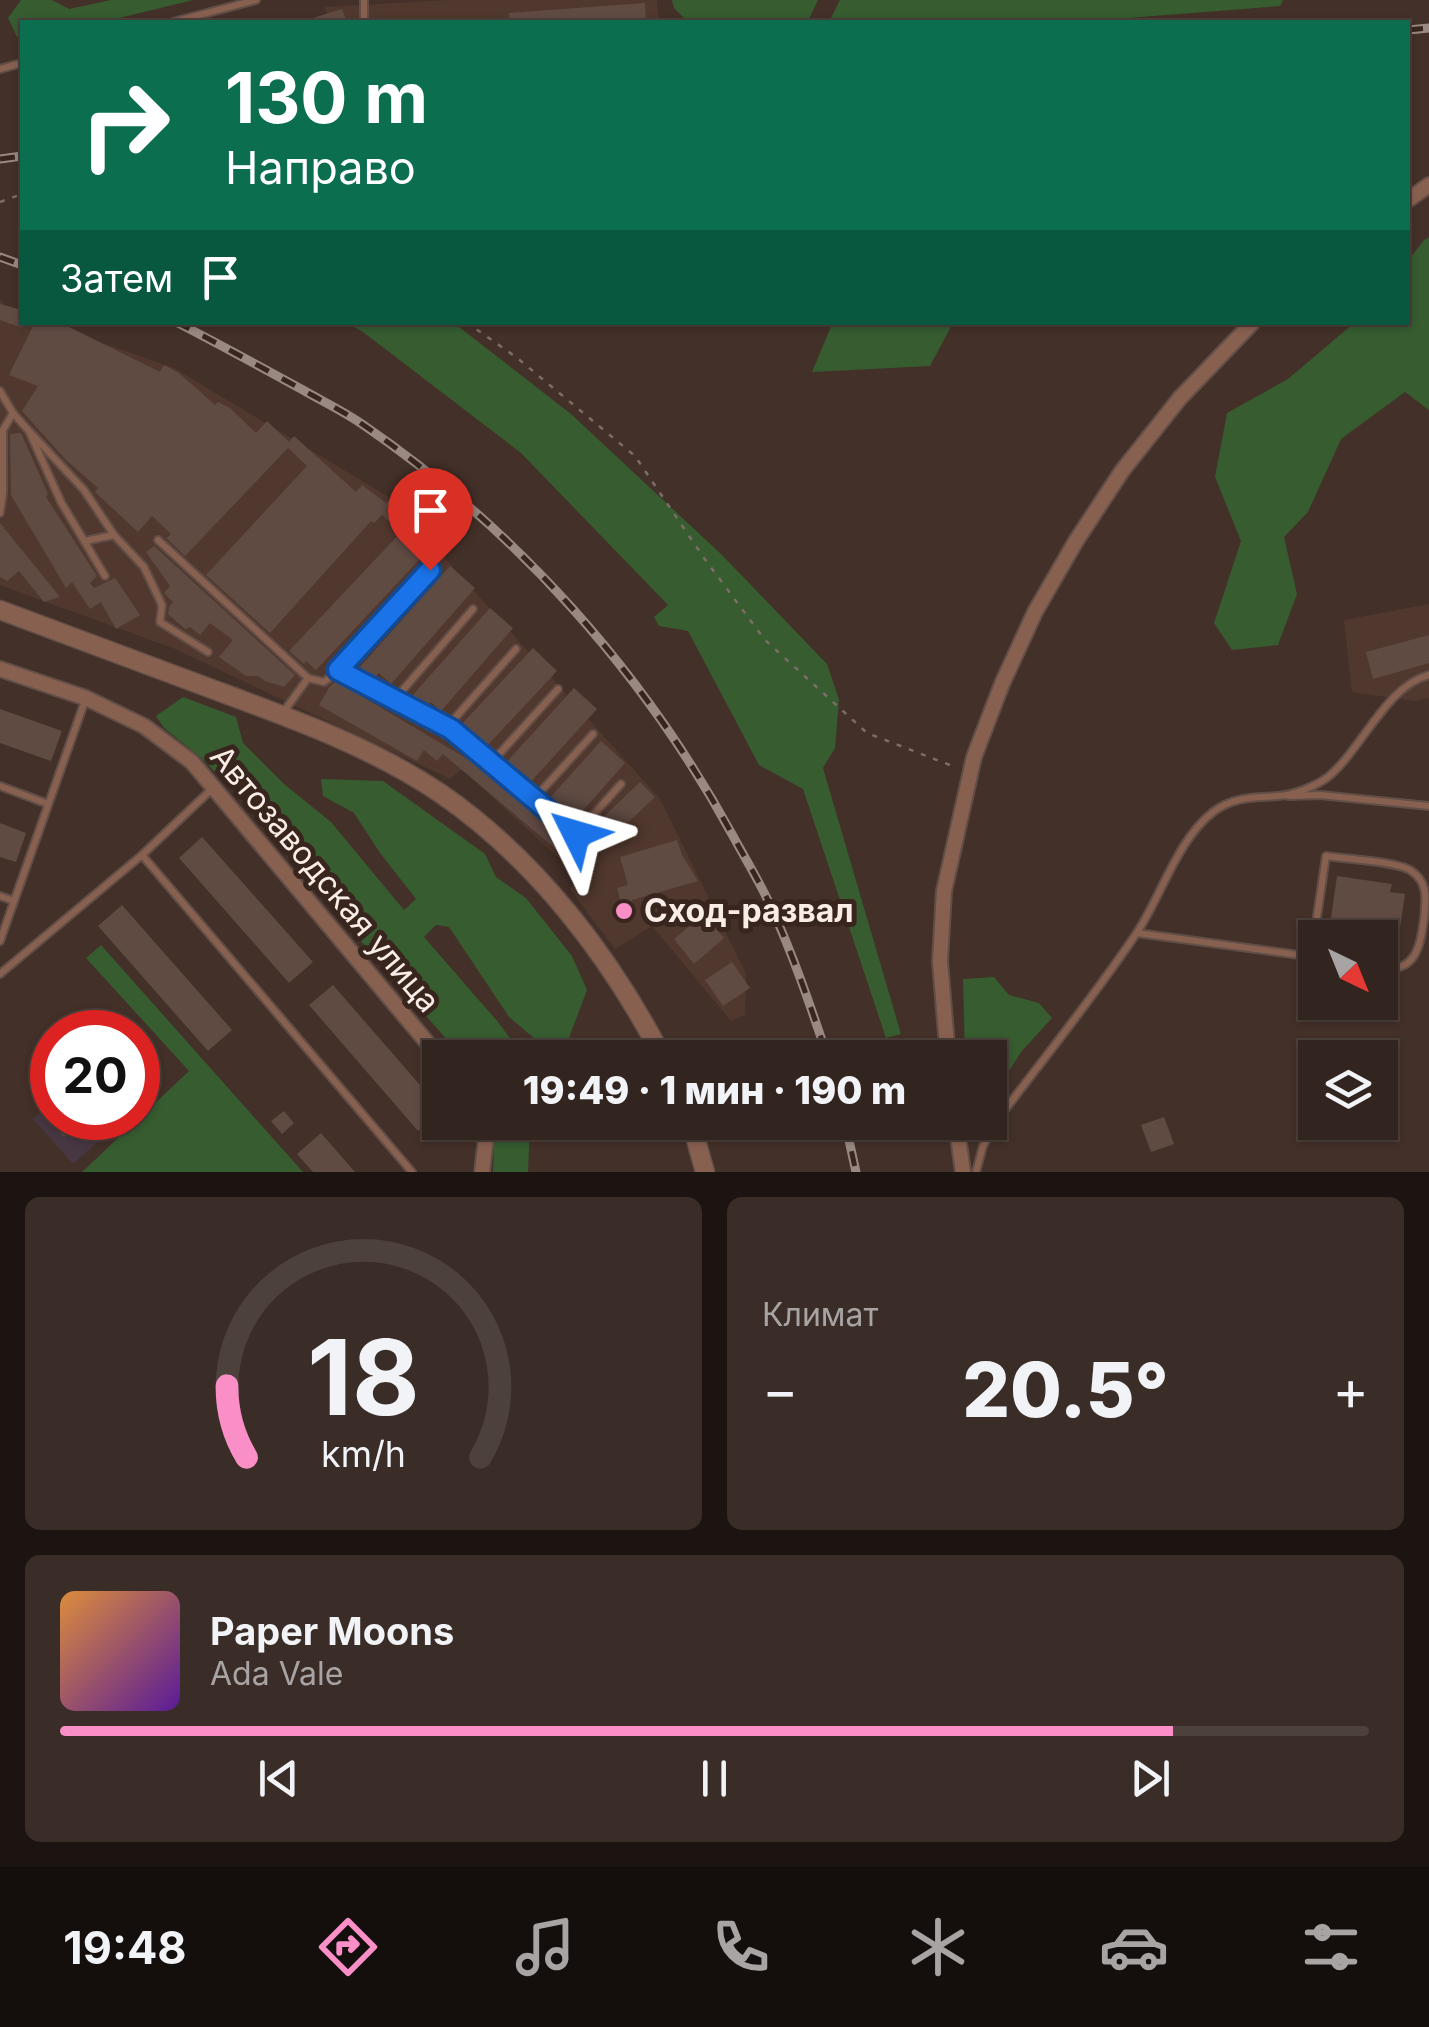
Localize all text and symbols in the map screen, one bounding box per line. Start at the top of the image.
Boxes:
text: 130 m [225,55,428,140]
icon: right [60,60,190,190]
text: Направо [225,140,416,195]
icon: arrive [193,250,248,305]
text: Затем [60,255,173,301]
pin [388,468,473,571]
icon: arrive [403,483,458,538]
street label: Автозаводская улица [202,737,448,1020]
position arrow [524,782,628,886]
place label: Сход-развал [644,891,854,930]
marker: Сход-развал [613,900,635,922]
north arrow [1298,920,1398,1020]
map controls [1298,920,1398,1140]
speed limit sign: 20 [30,1010,160,1140]
button: layers [1298,1040,1398,1140]
text: 19:49 · 1 мин · 190 m [523,1067,906,1113]
text: Климат [762,1295,878,1334]
text: 18 [307,1314,420,1440]
text: 20.5° [962,1344,1169,1435]
text: − [762,1357,798,1423]
text: + [1333,1357,1369,1423]
text: km/h [321,1432,406,1476]
text: Paper Moons [210,1608,454,1654]
text: Ada Vale [210,1654,343,1693]
icon: previous [251,1751,306,1806]
icon: pause [687,1751,742,1806]
icon: next [1123,1751,1178,1806]
icon: directions [313,1912,383,1982]
icon: music [510,1912,580,1982]
icon: phone [706,1912,776,1982]
icon: climate [903,1912,973,1982]
icon: car [1099,1912,1169,1982]
icon: filters [1296,1912,1366,1982]
text: 19:48 [63,1920,187,1975]

